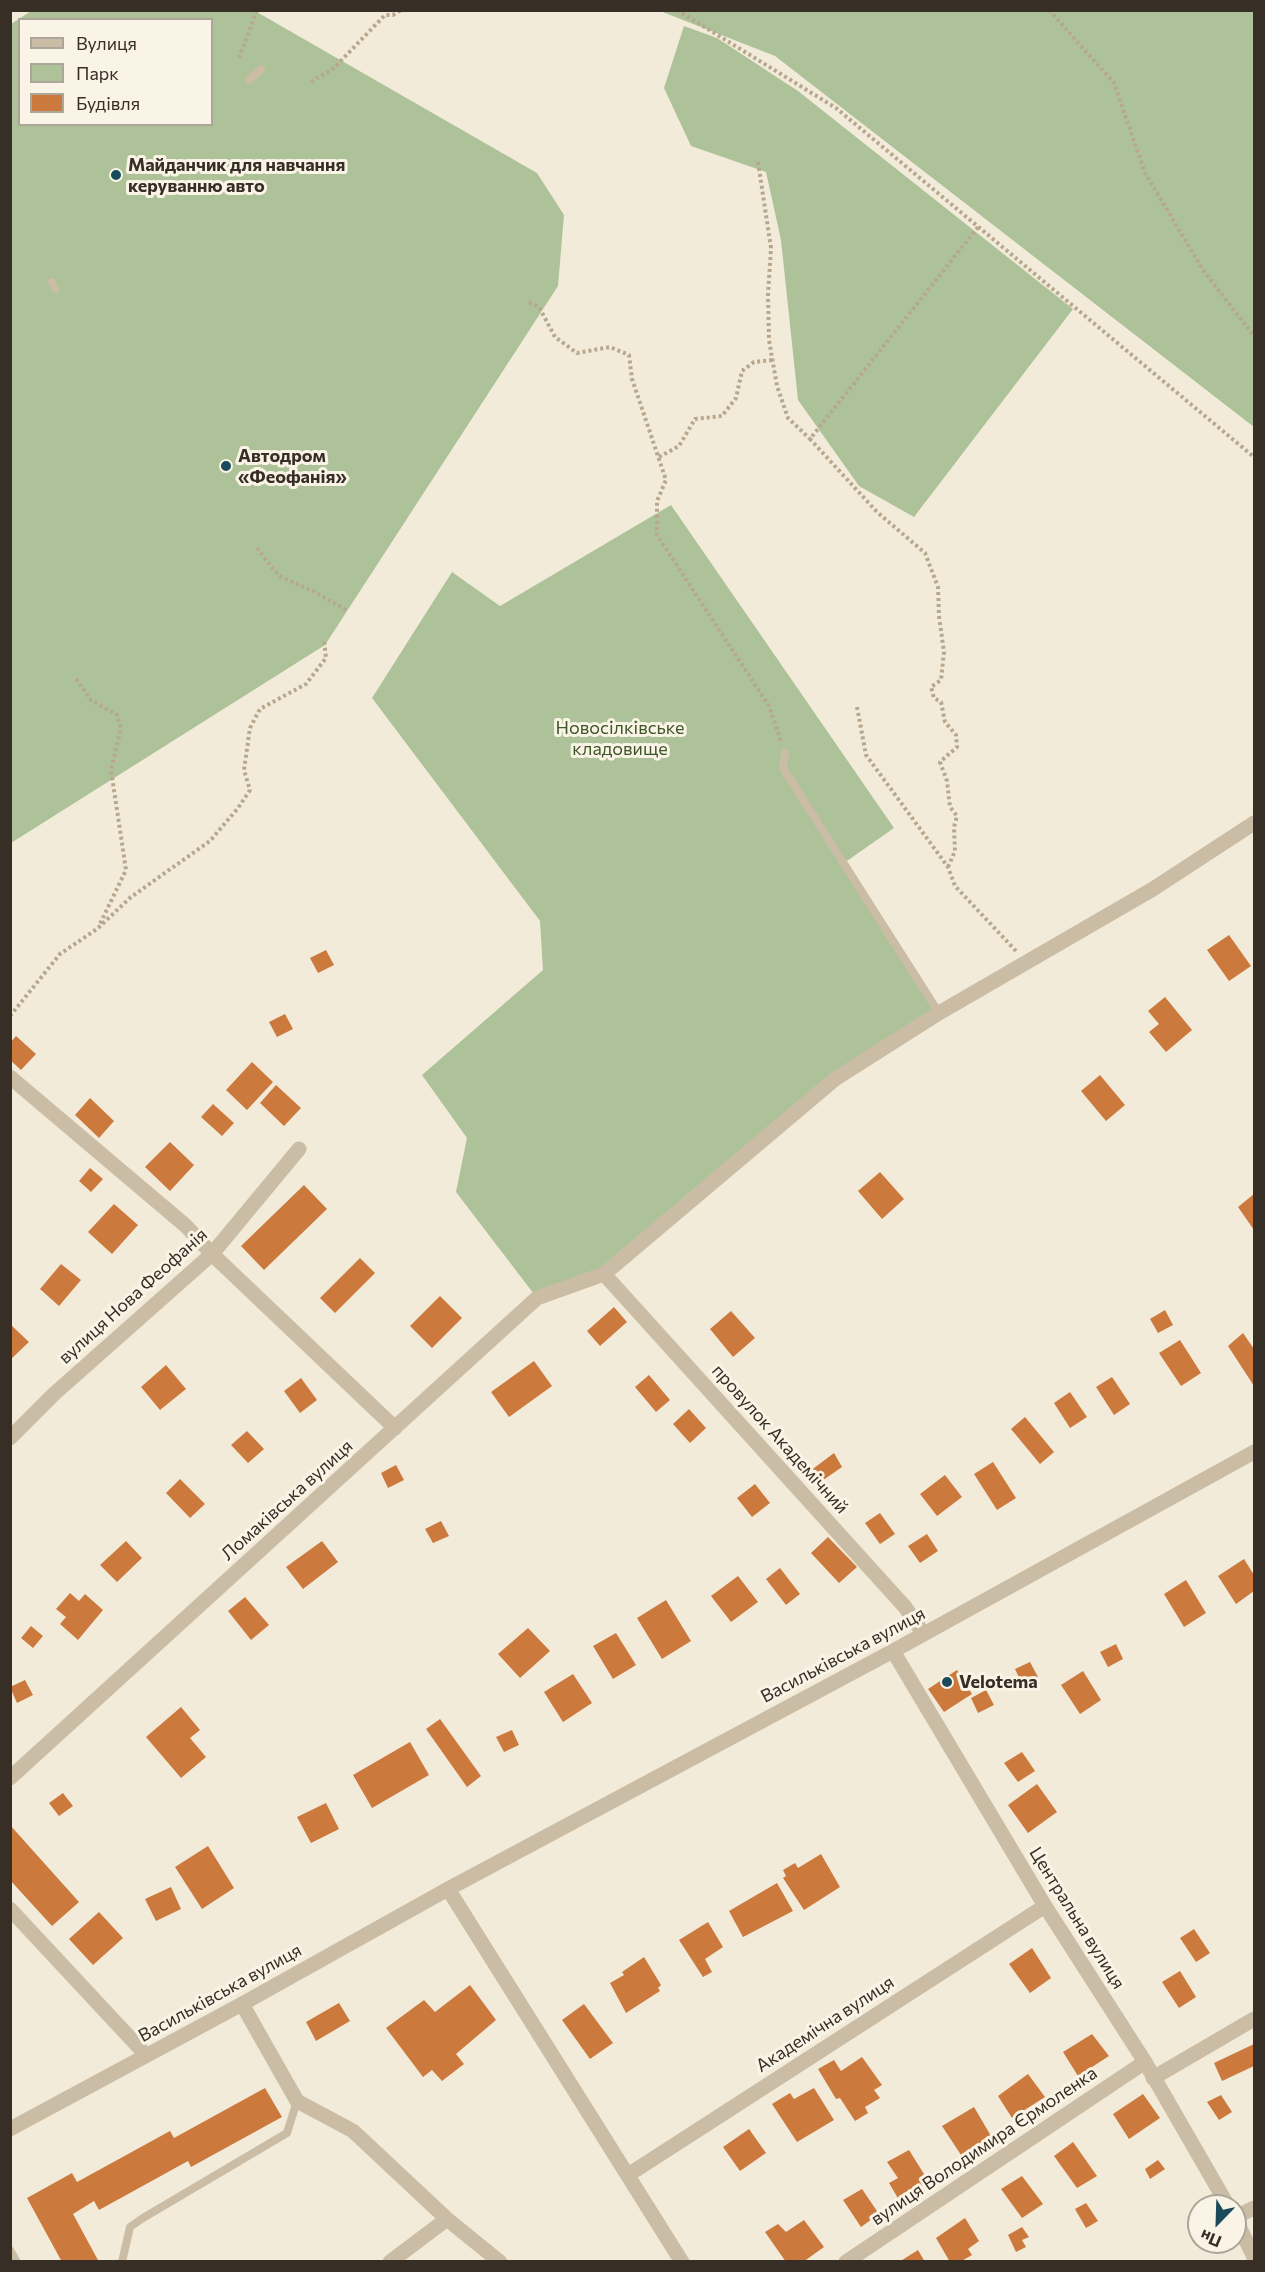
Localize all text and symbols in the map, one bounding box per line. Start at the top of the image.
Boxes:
legend [18,18,213,126]
text: Вулиця [76,32,137,54]
text: Парк [76,62,119,84]
text: Будівля [76,92,140,114]
place label: Майданчик для навчання керуванню авто [128,154,345,196]
marker: Майданчик для навчання керуванню авто [109,168,123,182]
place label: Автодром «Феофанія» [238,445,347,488]
marker: Автодром «Феофанія» [219,459,233,473]
park label: Новосілківське кладовище [555,717,685,760]
street label: вулиця Нова Феофанія [54,1224,212,1368]
street label: провулок Академічний [707,1360,853,1518]
street label: Ломаківська вулиця [217,1435,357,1565]
street label: Васильківська вулиця [757,1602,929,1708]
place label: Velotema [959,1671,1038,1693]
marker: Velotema [940,1675,954,1689]
street label: Центральна вулиця [1025,1843,1129,1993]
street label: Васильківська вулиця [135,1939,305,2047]
street label: Академічна вулиця [752,1971,898,2077]
street label: вулиця Володимира Єрмоленка [867,2062,1101,2230]
north arrow [1187,2194,1247,2254]
text: Пн [1197,2226,1224,2252]

